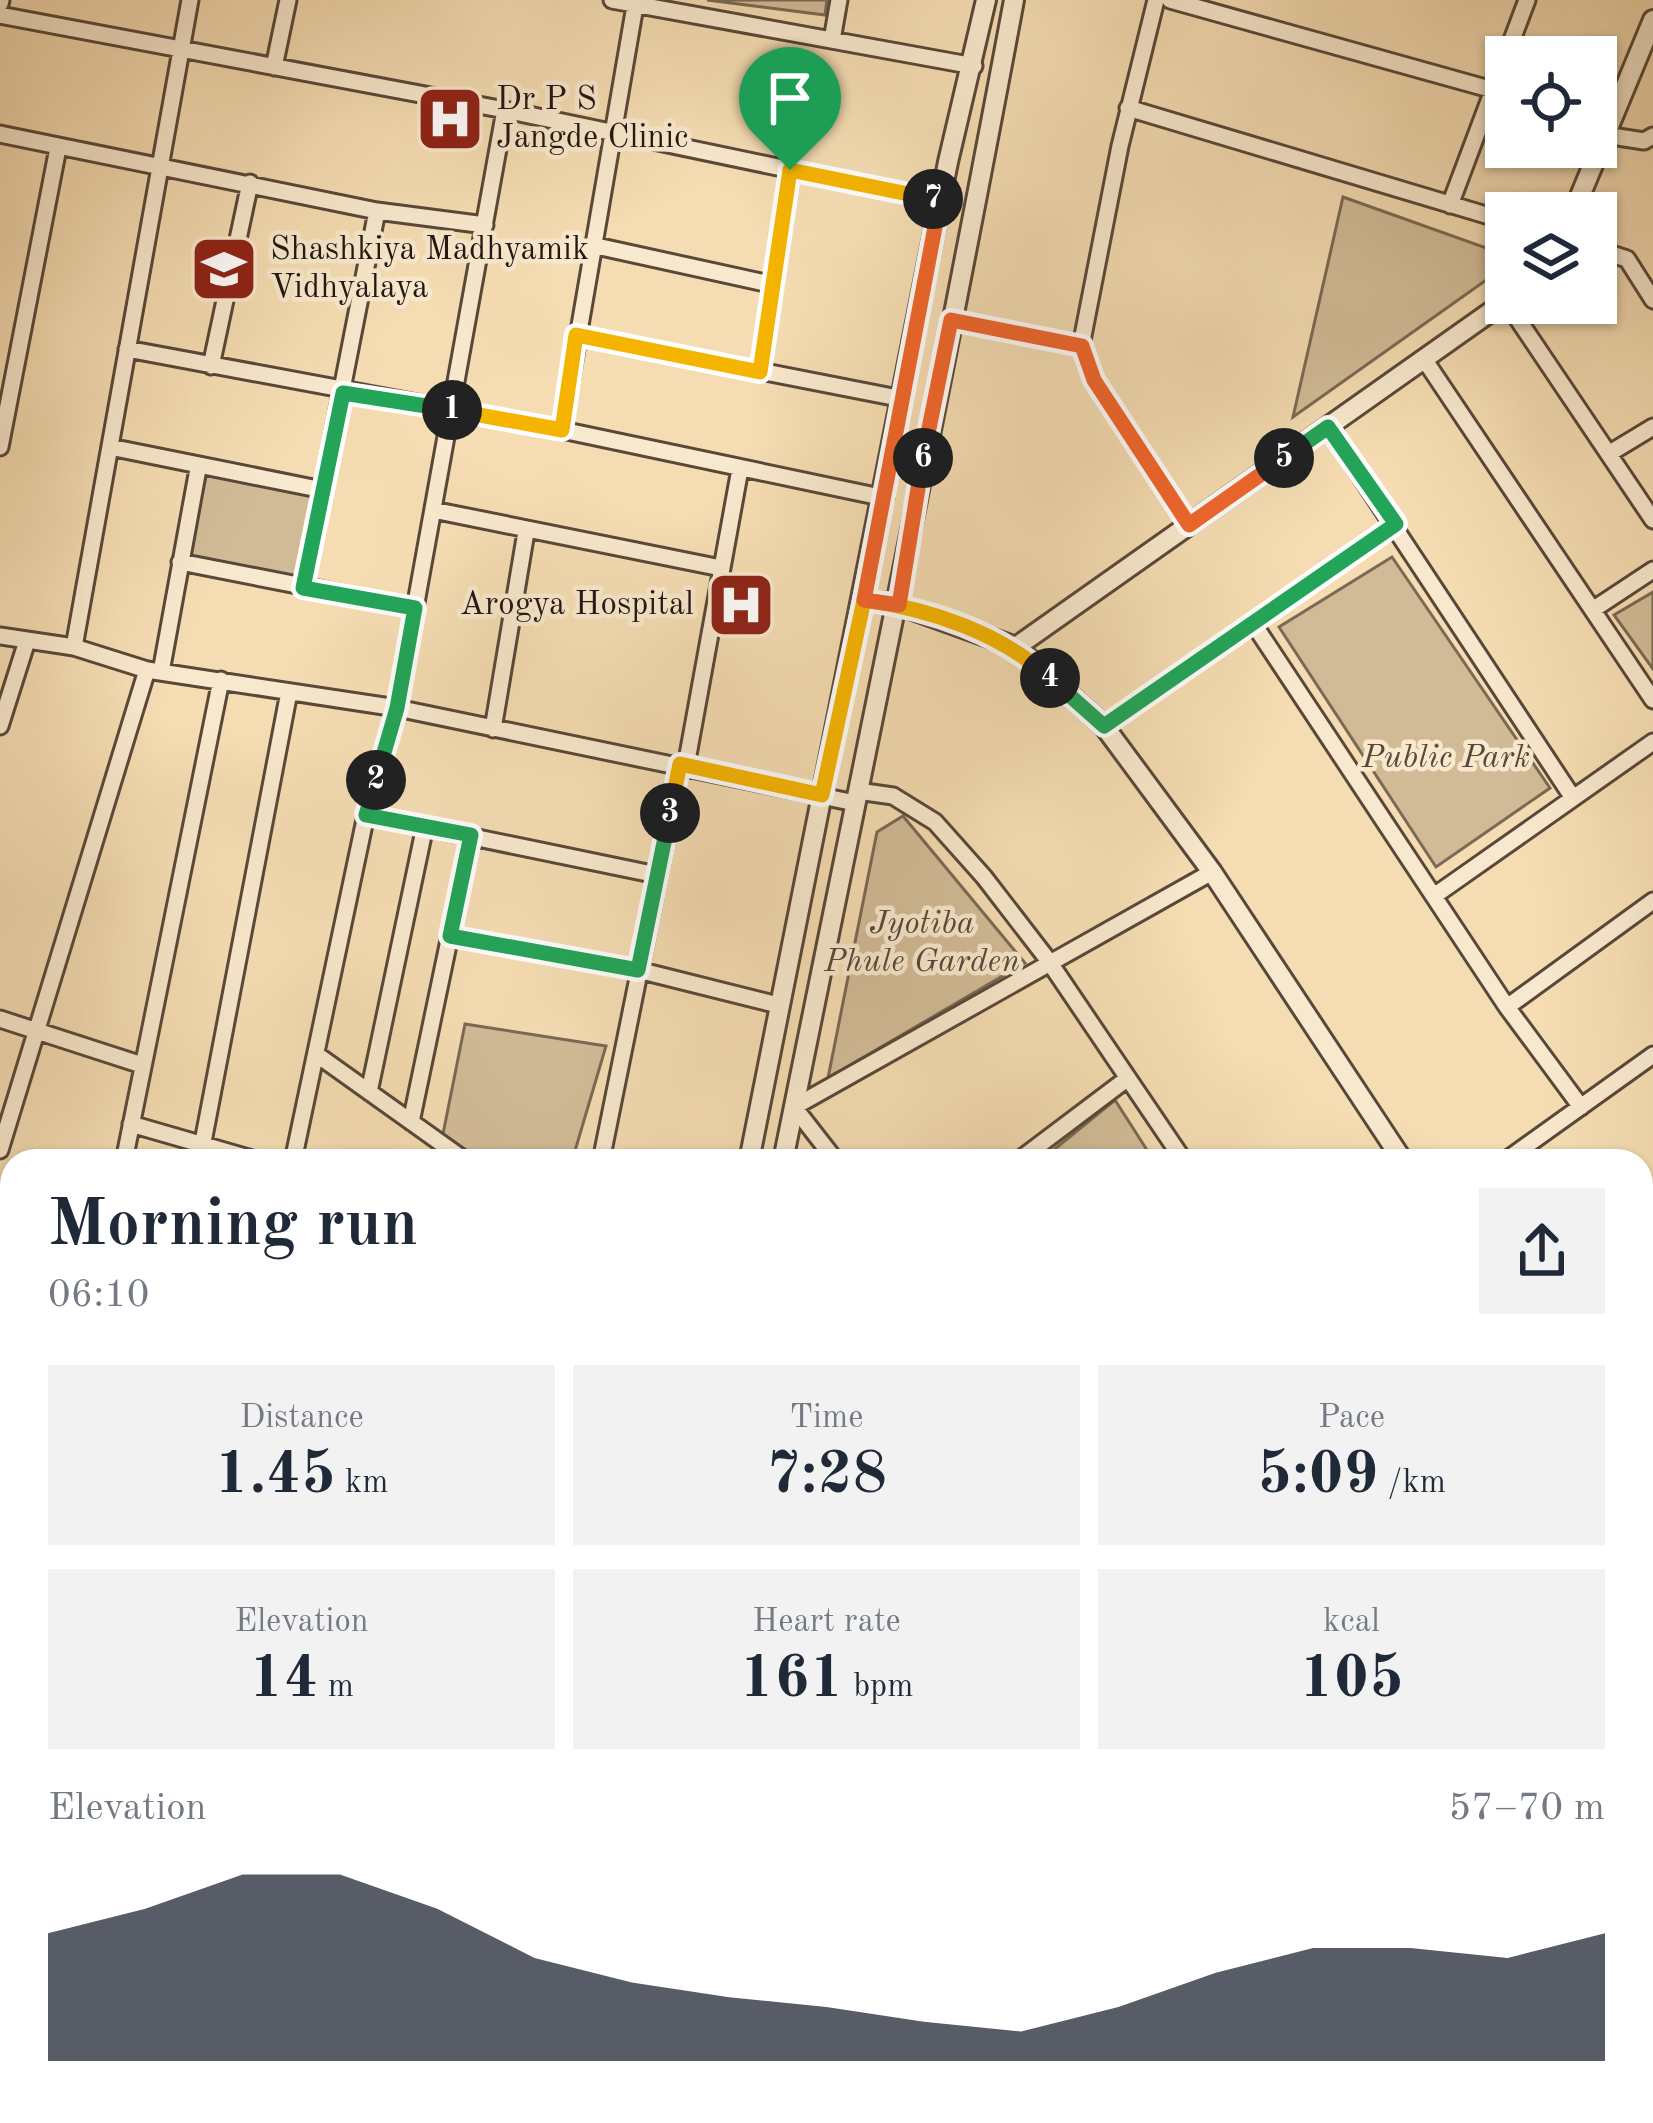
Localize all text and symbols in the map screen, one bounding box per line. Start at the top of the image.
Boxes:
map controls [1485,36,1617,324]
button: locate [1485,36,1617,168]
pin [739,47,841,170]
icon: arrive [757,65,823,131]
hospital icon: Dr P S Jangde Clinic [415,84,485,154]
place label: Dr P S Jangde Clinic [496,84,688,155]
pin: 7 [903,169,963,229]
text: 7 [923,182,943,215]
button: layers [1485,192,1617,324]
school or university icon: Shashkiya Madhyamik Vidhyalaya [189,234,259,304]
place label: Shashkiya Madhyamik Vidhyalaya [270,234,589,305]
pin: 1 [422,380,482,440]
text: 1 [442,393,462,426]
pin: 6 [893,428,953,488]
pin: 5 [1254,428,1314,488]
text: 6 [913,441,933,474]
text: 5 [1274,441,1294,474]
hospital icon: Arogya Hospital [706,570,776,640]
place label: Arogya Hospital [460,589,694,622]
pin: 4 [1020,648,1080,708]
text: 4 [1040,661,1060,694]
park label: Public Park [1361,742,1530,775]
pin: 2 [346,750,406,810]
text: 2 [366,763,386,796]
pin: 3 [640,783,700,843]
text: 3 [660,796,680,829]
park label: Jyotiba Phule Garden [823,908,1020,979]
button: share [1479,1188,1605,1314]
text: Morning run [48,1194,418,1260]
text: 06:10 [48,1276,149,1315]
text: Distance [239,1402,364,1435]
text: Time [790,1402,863,1435]
text: Pace [1318,1402,1385,1435]
text: 1.45 [215,1446,336,1506]
text: 7:28 [766,1446,887,1506]
text: 5:09 [1257,1446,1378,1506]
text: km [336,1467,388,1500]
text: /km [1378,1467,1446,1500]
text: Elevation [234,1606,369,1639]
text: Heart rate [752,1606,901,1639]
text: kcal [1323,1606,1380,1639]
text: 14 [249,1650,319,1710]
text: 161 [740,1650,844,1710]
text: 105 [1299,1650,1404,1710]
text: m [319,1671,354,1704]
text: bpm [844,1671,913,1704]
text: Elevation [48,1789,207,1828]
text: 57–70 m [1448,1789,1605,1828]

